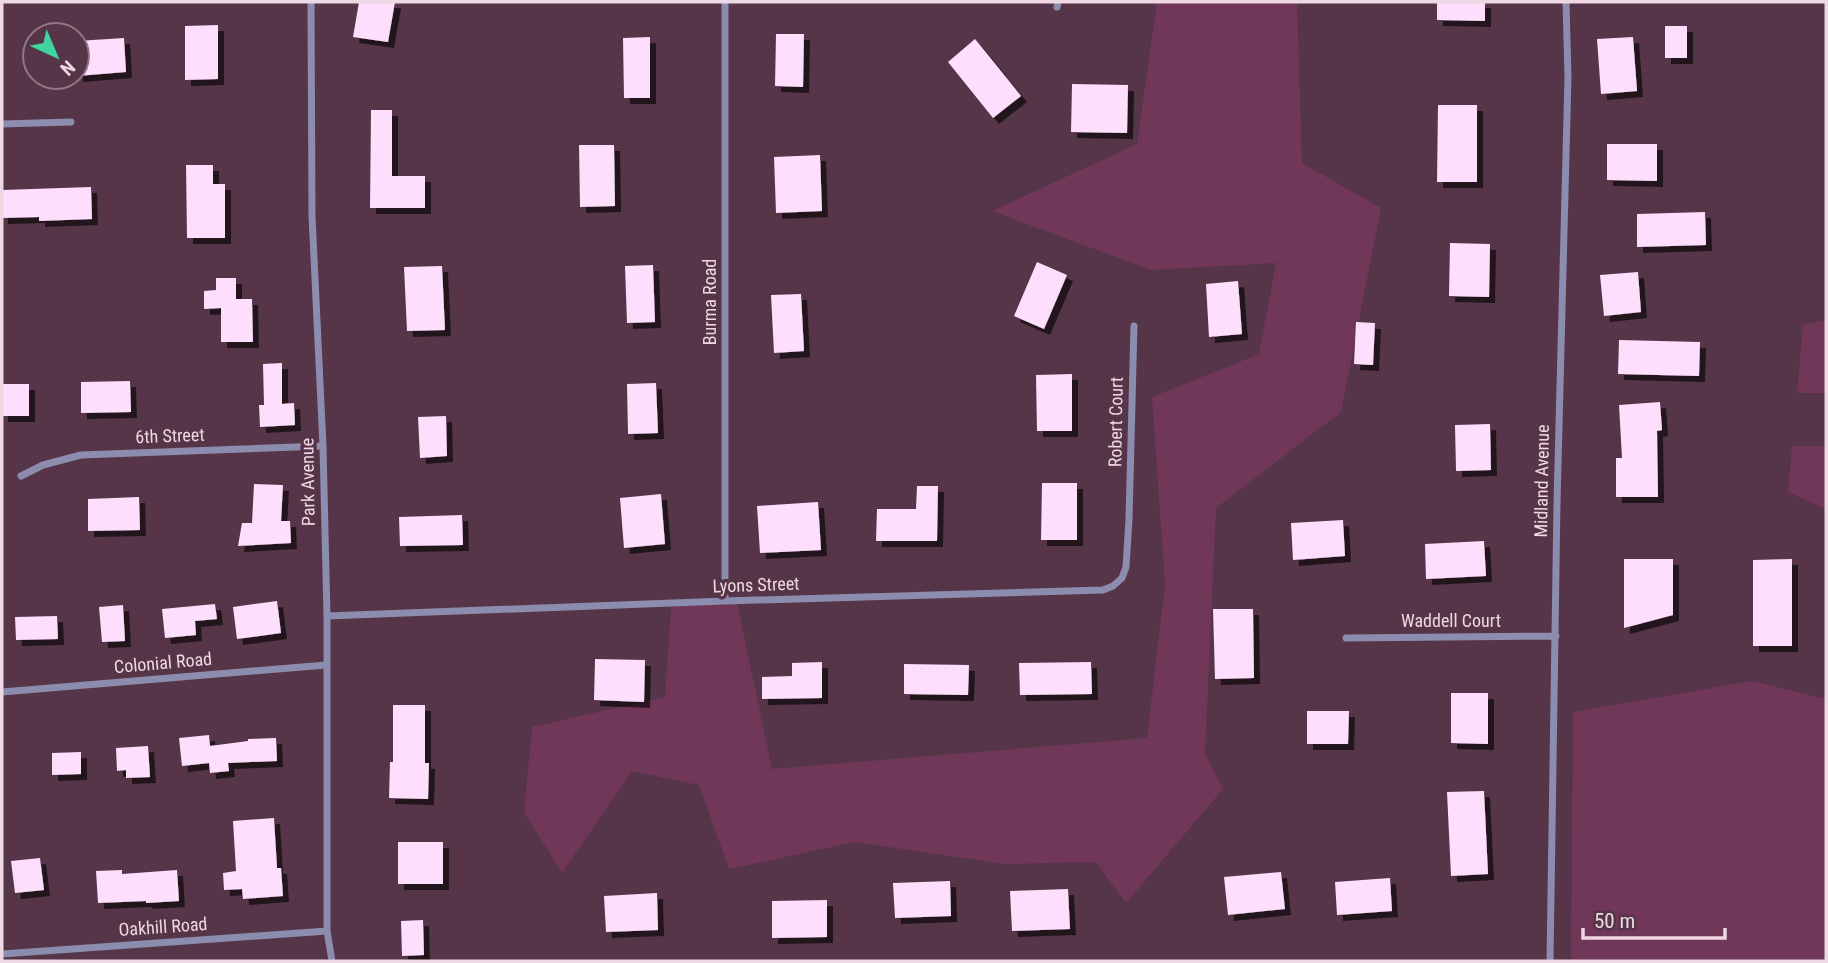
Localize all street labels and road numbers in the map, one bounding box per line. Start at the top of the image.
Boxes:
street label: Burma Road [699,259,720,345]
street label: Robert Court [1104,377,1127,467]
street label: 6th Street [135,424,205,447]
street label: Midland Avenue [1530,424,1553,538]
street label: Park Avenue [296,438,319,526]
street label: Lyons Street [712,572,800,597]
street label: Waddell Court [1401,610,1501,631]
street label: Colonial Road [113,648,213,677]
street label: Oakhill Road [118,913,208,940]

